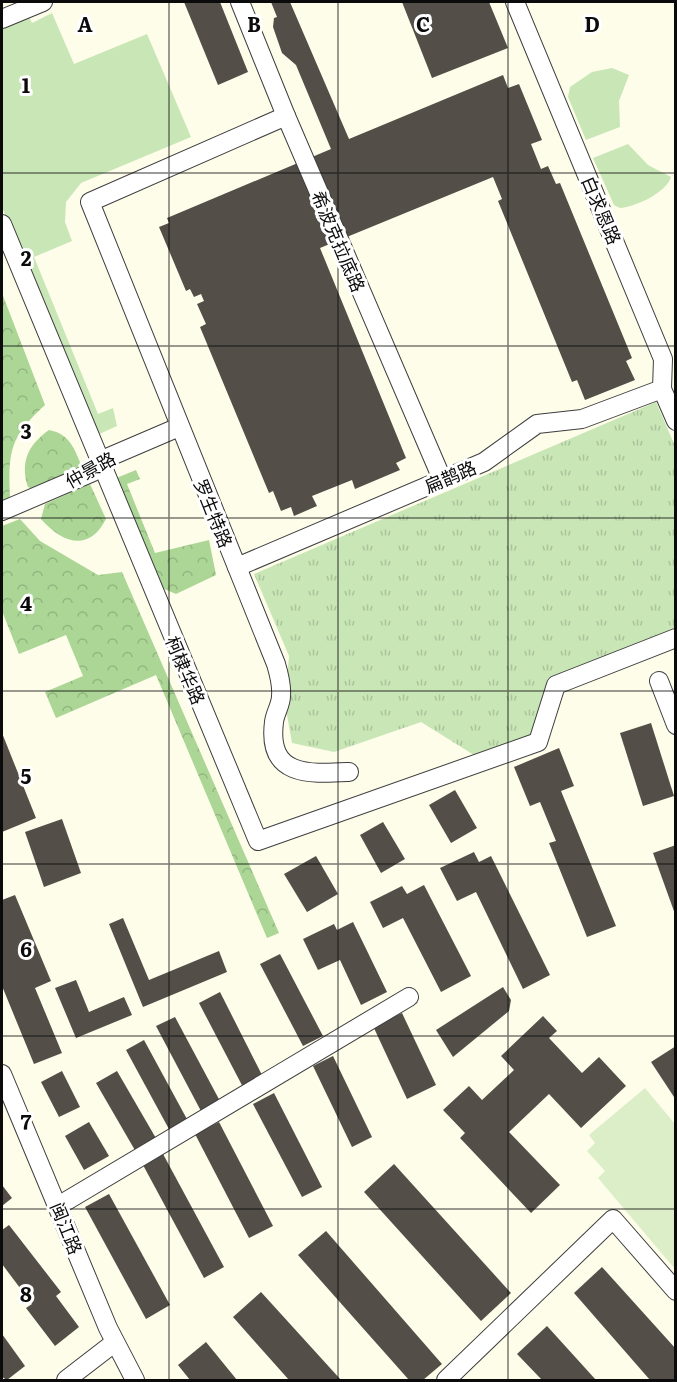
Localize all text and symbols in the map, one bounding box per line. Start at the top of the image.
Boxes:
text: A [77,8,93,38]
text: B [247,8,261,38]
text: C [416,8,430,38]
text: D [584,8,600,38]
text: 1 [22,69,30,99]
street label: 白求恩路 [576,172,628,248]
street label: 希波克拉底路 [305,186,373,296]
text: 2 [21,242,32,272]
text: 3 [20,415,32,445]
street label: 仲景路 [60,444,120,494]
street label: 扁鹊路 [420,453,480,499]
street label: 罗生特路 [188,475,240,551]
text: 4 [20,587,32,617]
street label: 柯棣华路 [160,632,212,708]
text: 5 [21,760,32,790]
text: 6 [20,933,32,963]
text: 7 [21,1106,32,1136]
street label: 闽江路 [44,1198,90,1258]
text: 8 [20,1278,32,1308]

